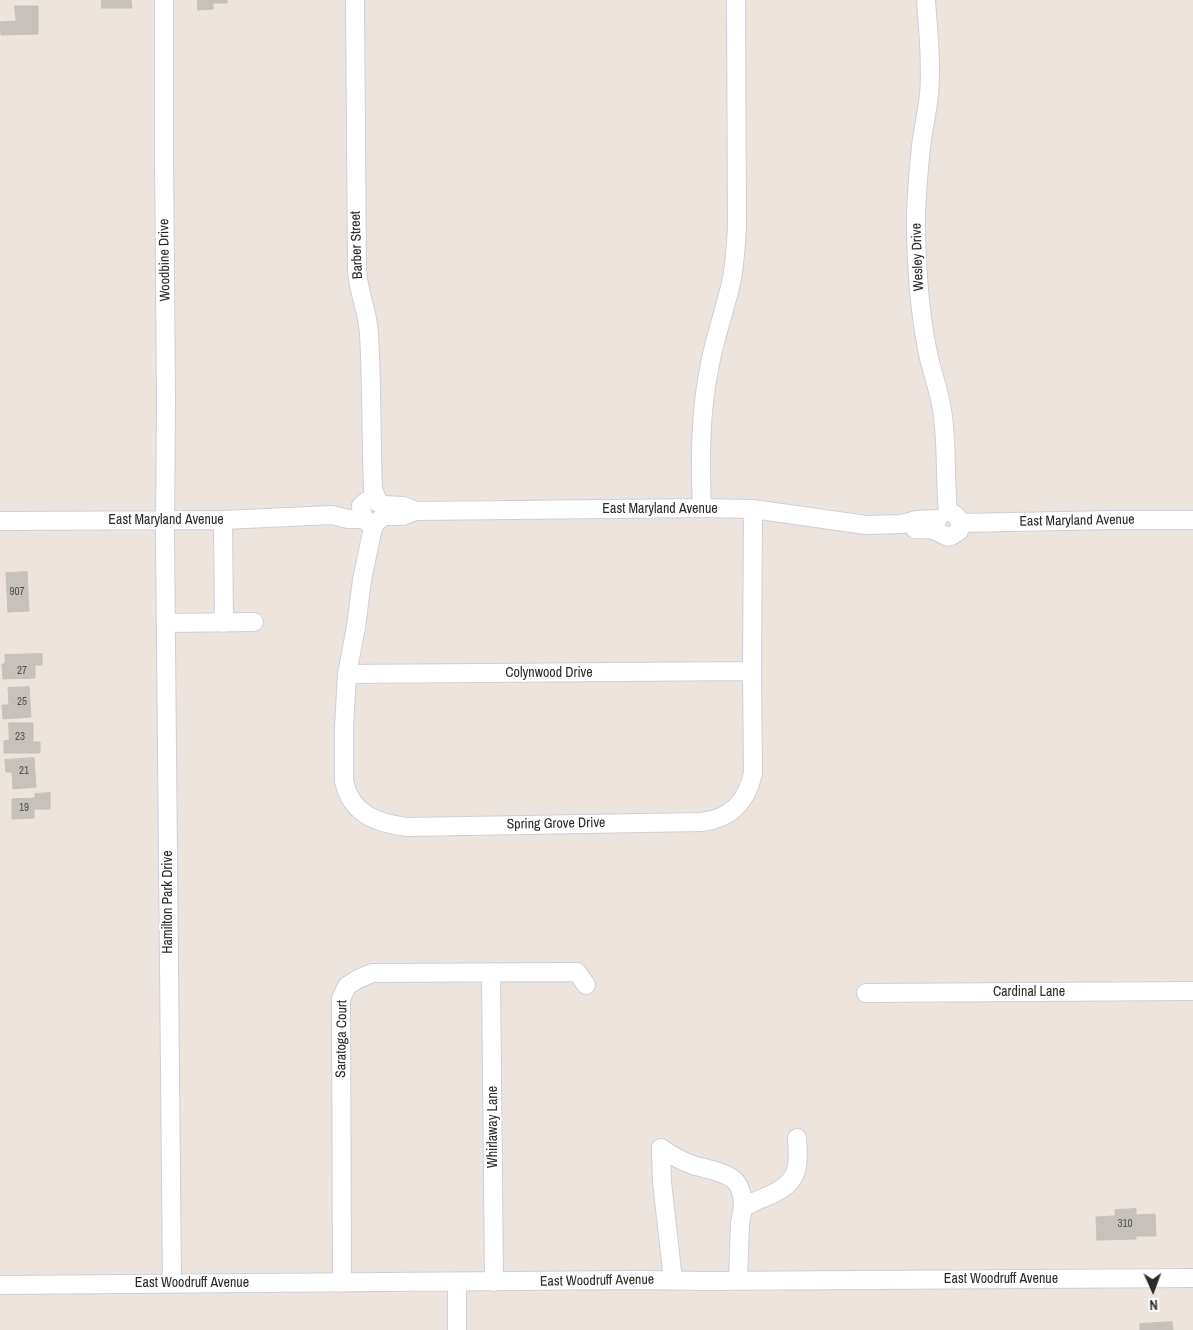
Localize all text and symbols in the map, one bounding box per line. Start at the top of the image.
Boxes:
street label: Barber Street [347,211,367,279]
street label: Woodbine Drive [156,218,174,302]
street label: Wesley Drive [908,223,928,291]
street label: East Maryland Avenue [602,501,718,517]
street label: East Maryland Avenue [108,512,224,528]
street label: East Maryland Avenue [1019,512,1135,530]
house number: 907 [9,585,25,599]
house number: 27 [17,664,27,678]
street label: Colynwood Drive [505,665,593,681]
house number: 25 [17,695,27,709]
house number: 23 [15,730,25,744]
house number: 21 [19,764,29,778]
house number: 19 [19,801,29,815]
street label: Spring Grove Drive [506,815,606,833]
street label: Hamilton Park Drive [160,850,176,954]
street label: Cardinal Lane [993,984,1065,1000]
street label: Saratoga Court [333,1000,351,1078]
street label: Whirlaway Lane [485,1086,501,1168]
house number: 310 [1117,1217,1133,1231]
north arrow [1128,1265,1178,1315]
street label: East Woodruff Avenue [944,1271,1058,1287]
street label: East Woodruff Avenue [540,1272,654,1290]
street label: East Woodruff Avenue [135,1275,249,1291]
text: N [1149,1296,1158,1314]

